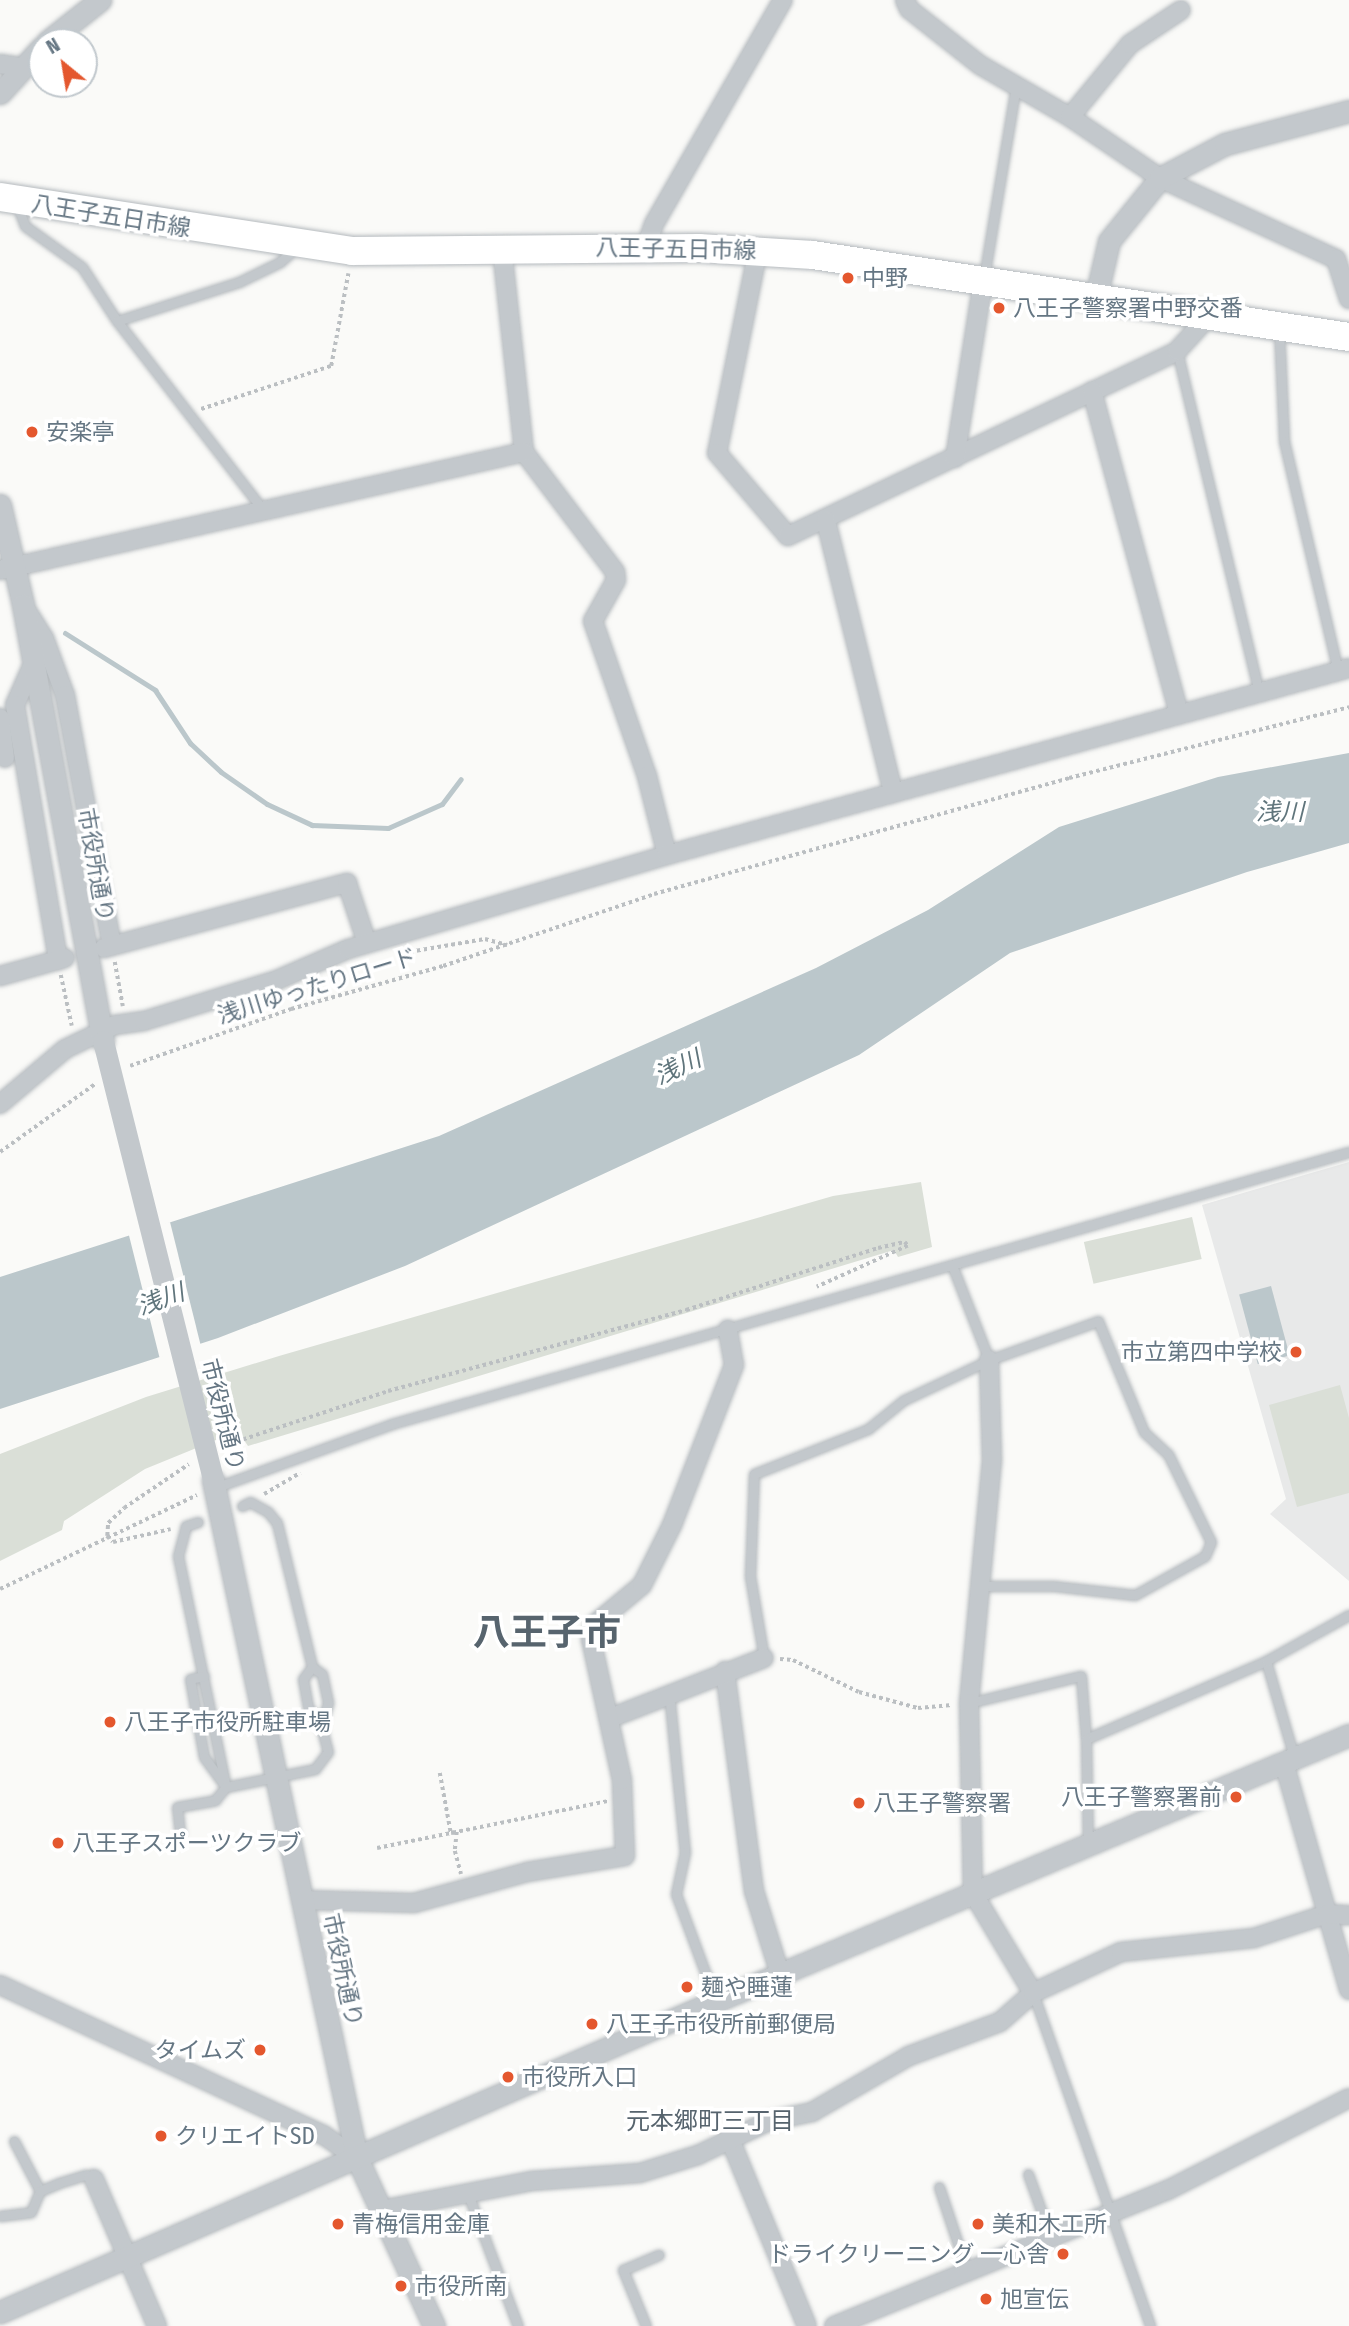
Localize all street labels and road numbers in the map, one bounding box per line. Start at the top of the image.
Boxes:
street label: 八王子五日市線 [29,190,193,242]
street label: 八王子五日市線 [595,234,757,264]
street label: 市役所通り [72,806,120,924]
street label: 浅川ゆったりロード [214,943,420,1029]
street label: 市役所通り [196,1356,250,1474]
street label: 市役所通り [318,1911,368,2029]

